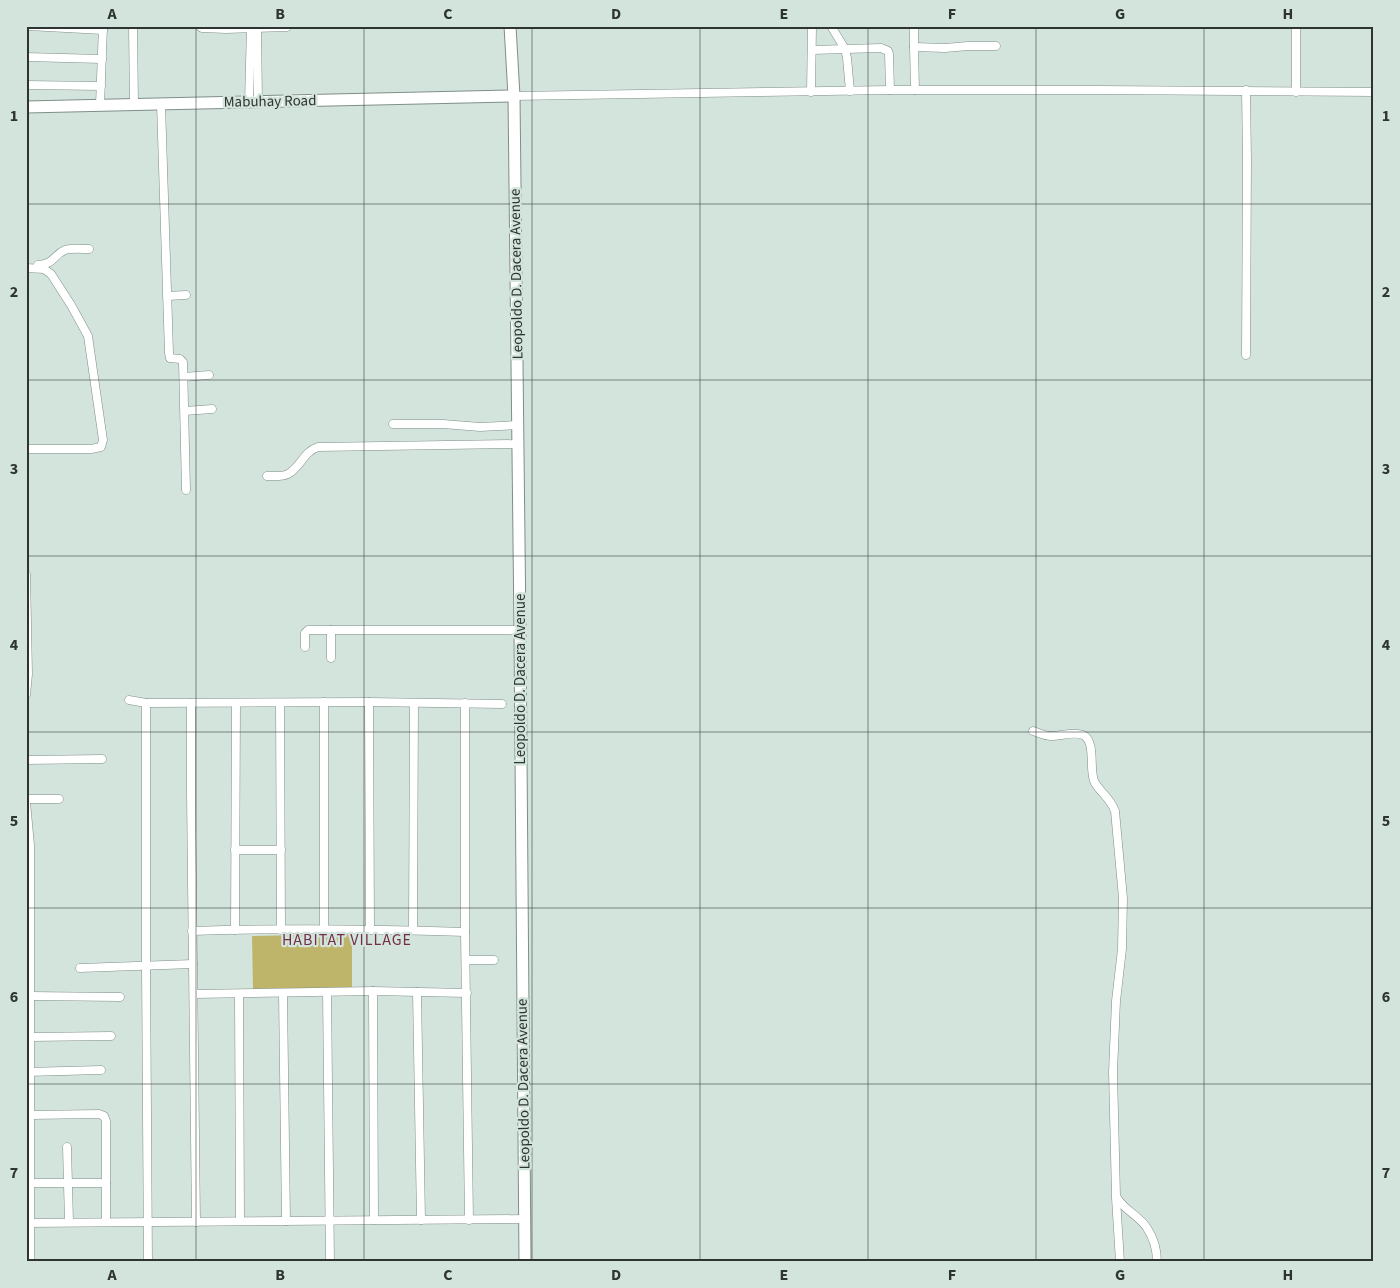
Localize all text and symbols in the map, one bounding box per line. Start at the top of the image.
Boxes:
text: A [106,3,117,25]
text: B [275,3,285,25]
text: C [443,3,453,25]
text: D [611,3,621,25]
text: E [780,3,788,25]
text: F [948,3,956,25]
text: G [1115,3,1125,25]
text: H [1283,3,1293,25]
street label: Mabuhay Road [223,90,317,113]
text: 1 [10,105,18,127]
text: 1 [1382,105,1390,127]
street label: Leopoldo D. Dacera Avenue [505,188,528,360]
text: 2 [10,281,18,303]
text: 2 [1382,281,1390,303]
text: 3 [10,458,18,480]
text: 3 [1382,458,1390,480]
street label: Leopoldo D. Dacera Avenue [510,594,531,764]
text: 4 [10,634,19,656]
text: 4 [1382,634,1391,656]
text: 5 [10,810,18,832]
text: 5 [1382,810,1390,832]
district label: HABITAT VILLAGE [282,929,412,951]
text: 6 [10,986,18,1008]
text: 6 [1382,986,1390,1008]
street label: Leopoldo D. Dacera Avenue [512,998,535,1170]
text: 7 [10,1162,18,1184]
text: 7 [1382,1162,1390,1184]
text: A [106,1264,117,1286]
text: B [275,1264,285,1286]
text: C [443,1264,453,1286]
text: D [611,1264,621,1286]
text: E [780,1264,788,1286]
text: F [948,1264,956,1286]
text: G [1115,1264,1125,1286]
text: H [1283,1264,1293,1286]

